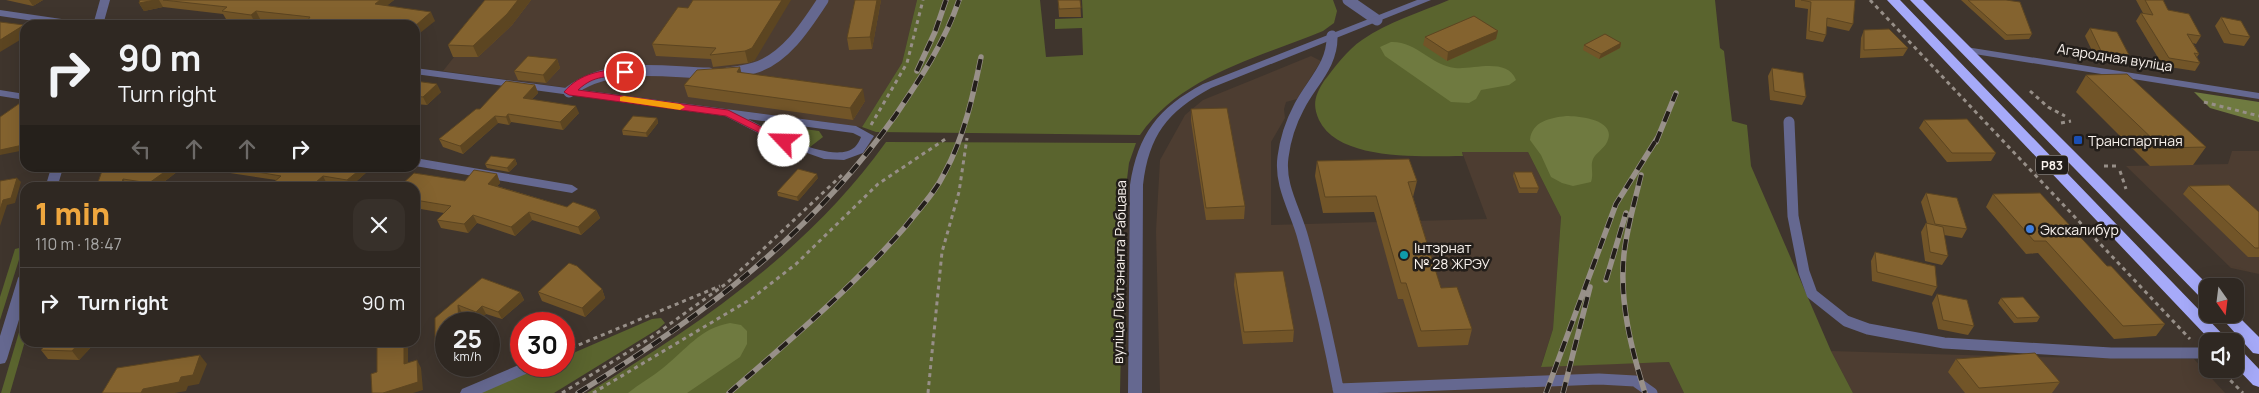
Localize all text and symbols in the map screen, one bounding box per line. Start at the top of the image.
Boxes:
text: 90 m [118,34,201,82]
street label: Агародная вуліца [2056,38,2174,76]
icon: right [35,40,100,105]
pin [604,51,646,93]
icon: arrive [611,58,639,86]
text: Turn right [118,79,216,109]
position arrow [757,114,809,166]
place label: Транспартная [2088,131,2183,150]
marker: Транспартная [2072,134,2084,146]
icon: left [127,135,155,163]
icon: ahead [180,135,208,163]
icon: ahead [233,135,261,163]
icon: right [286,135,314,163]
road number: Р83 [2036,156,2068,174]
street label: вуліца Лейтэнанта Рабцава [1108,180,1130,364]
text: 1 min [35,193,110,234]
button: close [353,199,405,251]
place label: Экскалибур [2040,220,2119,239]
marker: Экскалибур [2024,223,2036,235]
text: 110 m · 18:47 [35,233,122,255]
place label: Інтэрнат № 28 ЖРЭУ [1414,238,1490,273]
marker: Інтэрнат № 28 ЖРЭУ [1398,249,1410,261]
north arrow [2199,278,2244,322]
map controls [2199,278,2244,378]
icon: right [35,289,63,317]
text: Turn right [78,290,168,316]
text: 90 m [362,290,405,316]
speed limit sign: 30 [510,312,575,377]
text: 25 [453,321,482,356]
button: sound [2199,333,2244,378]
text: km/h [454,348,481,365]

